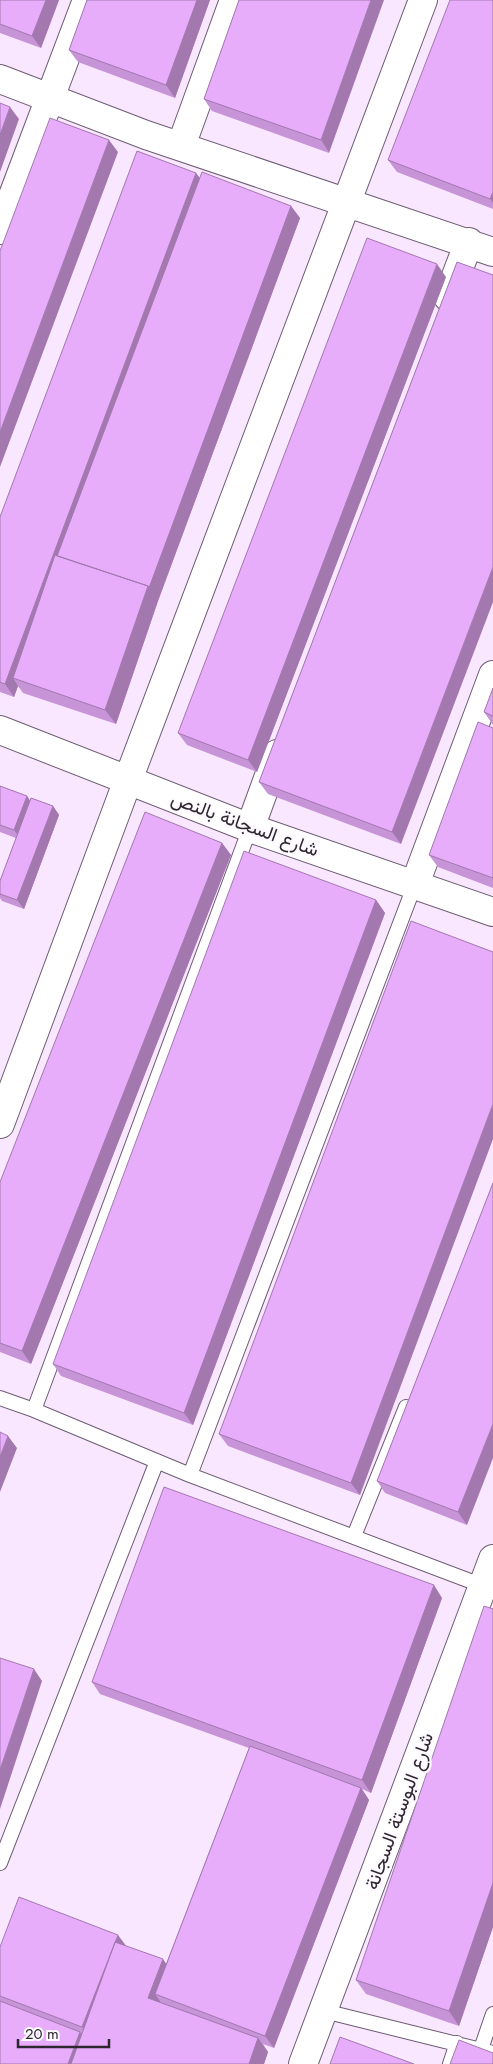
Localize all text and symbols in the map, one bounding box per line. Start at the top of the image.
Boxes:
street label: شارع السجانة بالنص [167,785,323,863]
street label: شارع البوستة السجانة [358,1728,440,1894]
scale bar [18,2016,109,2048]
text: 20 m [25,2023,59,2045]

